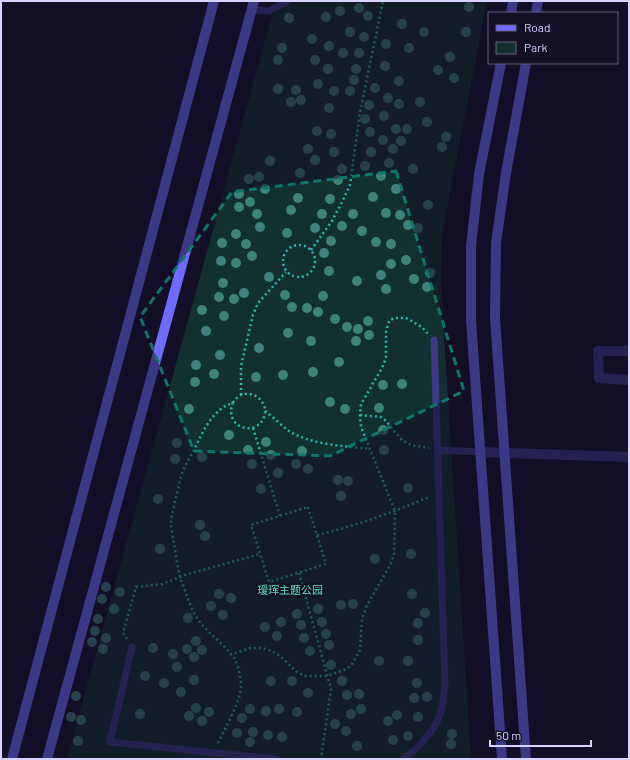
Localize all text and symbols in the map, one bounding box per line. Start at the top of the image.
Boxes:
legend [488,12,618,64]
text: Road [524,20,551,34]
text: Park [524,40,548,54]
park label: 瑷珲主题公园 [257,583,323,596]
scale bar [490,722,591,748]
text: 50 m [496,728,521,742]

